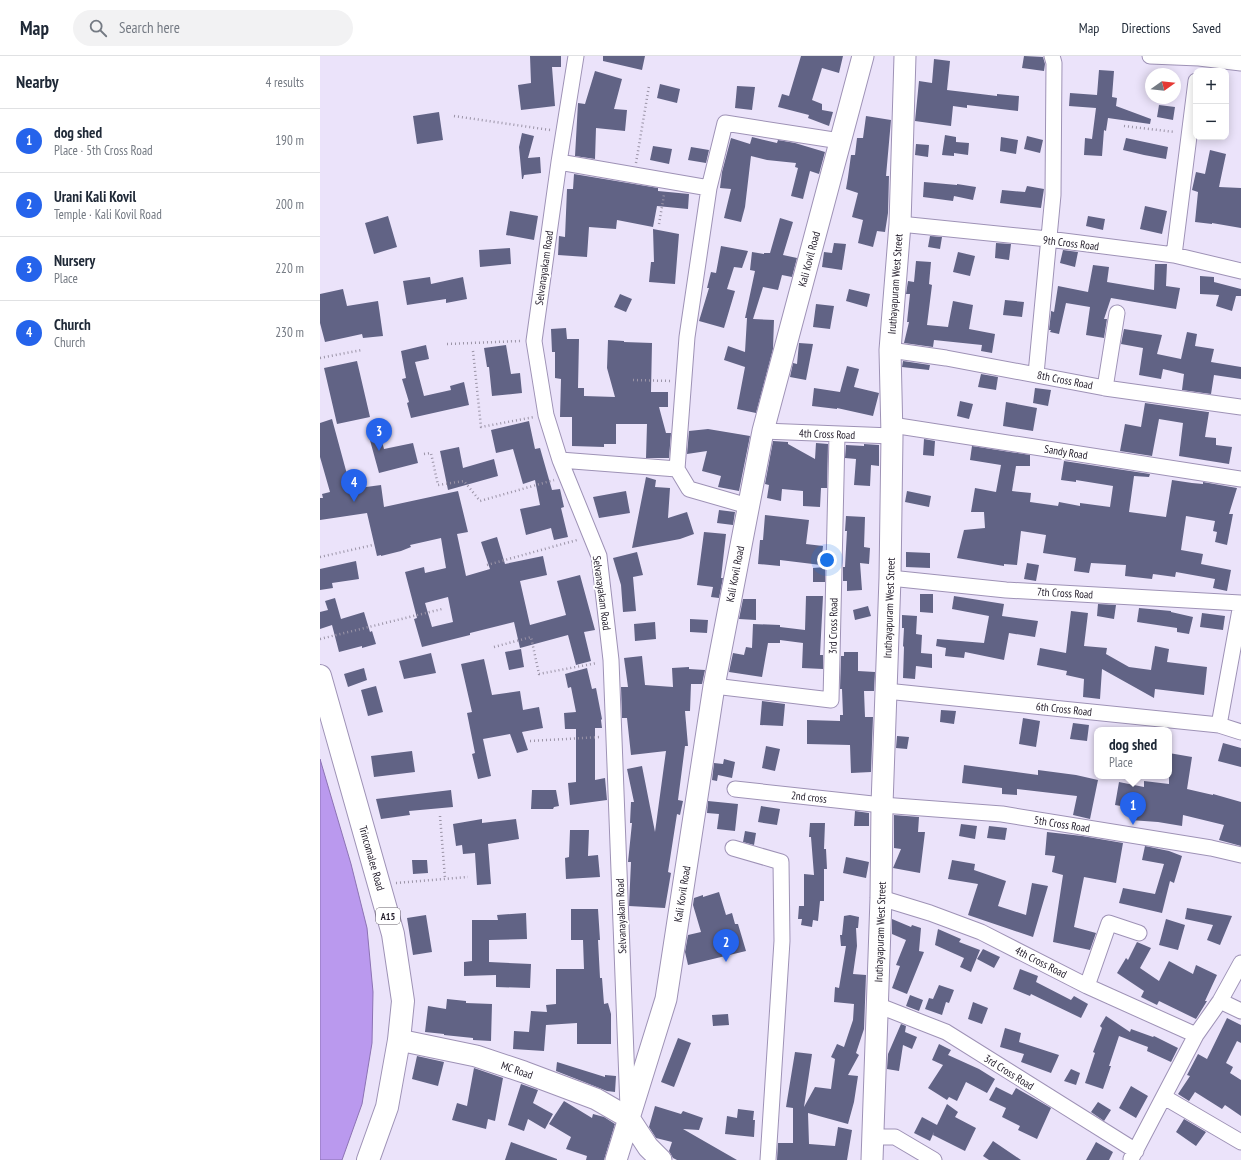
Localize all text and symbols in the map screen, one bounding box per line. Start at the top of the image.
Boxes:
search box [73,10,353,46]
text: Map [20,16,49,40]
icon: search [87,17,109,39]
text: Search here [119,18,180,37]
text: Map [1079,19,1099,37]
text: Directions [1121,19,1170,37]
text: Saved [1192,19,1221,37]
north arrow [1145,68,1181,104]
map controls [1193,68,1229,140]
button: + [1193,68,1229,104]
text: Nearby [16,71,59,93]
text: 4 results [265,74,304,91]
button: − [1193,104,1229,140]
text: dog shed [54,123,102,142]
text: 1 [26,132,32,149]
text: 190 m [275,132,304,149]
text: Place · 5th Cross Road [54,142,153,159]
text: Urani Kali Kovil [54,187,136,206]
text: 2 [26,196,32,213]
text: 200 m [275,196,304,213]
text: Temple · Kali Kovil Road [54,206,162,223]
street label: Selvanayakam Road [532,230,556,306]
street label: Kali Kovil Road [795,230,823,288]
street label: Iruthayapuram West Street [885,233,905,335]
street label: 9th Cross Road [1042,233,1100,253]
text: Nursery [54,251,95,270]
text: 3 [26,260,32,277]
text: 220 m [275,260,304,277]
text: Place [54,270,78,287]
text: Church [54,315,91,334]
text: 4 [26,324,32,341]
text: 230 m [275,324,304,341]
text: Church [54,334,85,351]
street label: 8th Cross Road [1036,368,1094,392]
pin: 3 [366,418,392,451]
street label: 4th Cross Road [799,426,856,442]
street label: Sandy Road [1043,442,1089,462]
pin: 4 [341,469,367,502]
street label: Kali Kovil Road [723,545,747,603]
your location [817,550,837,570]
street label: Selvanayakam Road [590,555,614,631]
street label: Iruthayapuram West Street [880,557,898,659]
street label: 7th Cross Road [1037,585,1094,601]
street label: 3rd Cross Road [826,598,840,654]
street label: 6th Cross Road [1035,699,1093,719]
popup [1094,727,1172,779]
text: dog shed [1109,735,1157,754]
text: Place [1109,754,1133,771]
street label: 2nd cross [790,788,828,806]
pin: 1 [1120,792,1146,825]
street label: 5th Cross Road [1033,813,1091,835]
street label: Trincomalee Road [356,824,388,892]
street label: Kali Kovil Road [671,865,693,923]
street label: Selvanayakam Road [613,878,629,954]
street label: Iruthayapuram West Street [871,881,889,983]
road number: A15 [376,908,400,924]
pin: 2 [713,929,739,962]
street label: 4th Cross Road [1013,943,1069,981]
street label: 3rd Cross Road [981,1051,1037,1093]
street label: MC Road [499,1058,535,1082]

